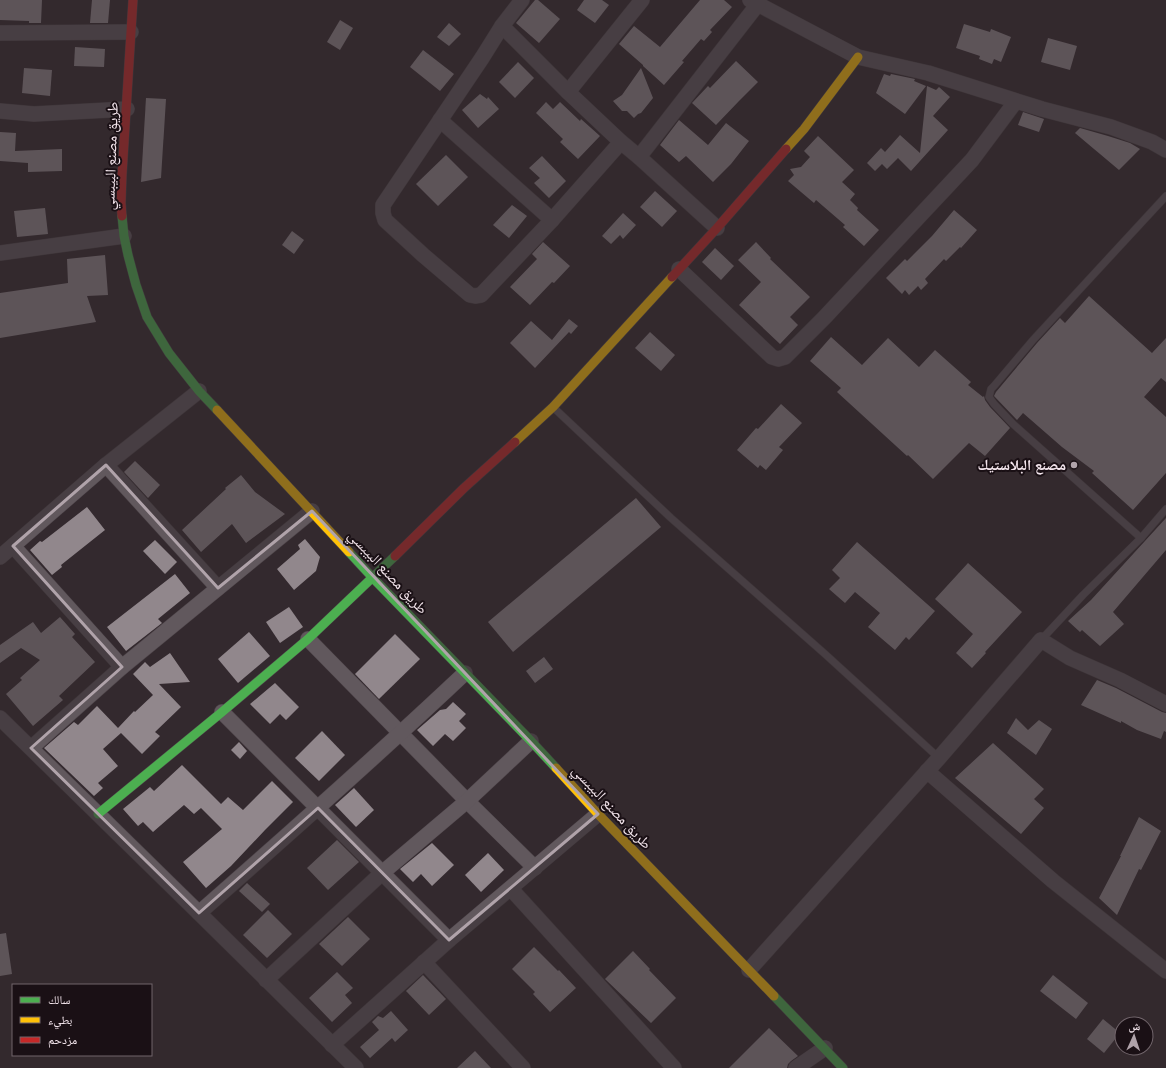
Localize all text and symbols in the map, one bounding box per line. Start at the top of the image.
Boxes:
street label: طريق مصنع البيبسي [100,101,125,211]
place label: مصنع البلاستيك [978,456,1066,475]
marker: مصنع البلاستيك [1069,460,1079,470]
street label: طريق مصنع البيبسي [342,526,432,620]
street label: طريق مصنع البيبسي [566,761,656,855]
legend [12,984,152,1056]
text: سالك [48,993,70,1008]
text: بطيء [48,1013,72,1030]
north arrow [1114,1016,1154,1056]
text: ش [1128,1020,1141,1034]
text: مزدحم [48,1033,77,1048]

